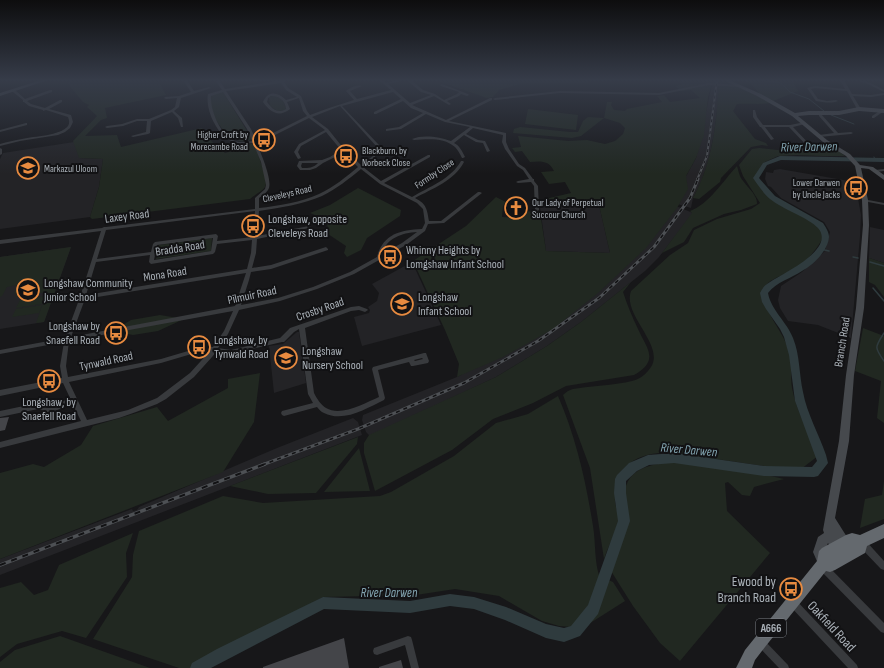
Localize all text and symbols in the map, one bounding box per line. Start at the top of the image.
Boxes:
bus stop icon: Higher Croft by Morecambe Road [251,127,277,153]
place label: Higher Croft by Morecambe Road [191,129,248,153]
water label: River Darwen [780,138,838,155]
bus stop icon: Blackburn, by Norbeck Close [333,143,359,169]
place label: Blackburn, by Norbeck Close [362,145,410,169]
school or university icon: Markazul Uloom [15,155,41,181]
street label: Formby Close [413,156,457,191]
place label: Markazul Uloom [44,163,97,175]
bus stop icon: Lower Darwen by Uncle Jacks [843,175,869,201]
place label: Lower Darwen by Uncle Jacks [793,177,840,201]
street label: Cleveleys Road [262,183,313,205]
church icon: Our Lady of Perpetual Succour Church [503,195,529,221]
place label: Our Lady of Perpetual Succour Church [532,197,604,221]
street label: Laxey Road [104,206,150,227]
place label: Longshaw, opposite Cleveleys Road [268,212,347,241]
bus stop icon: Longshaw, opposite Cleveleys Road [240,213,266,239]
street label: Bradda Road [154,237,206,260]
place label: Whinny Heights by Lomgshaw Infant School [406,243,504,272]
bus stop icon: Whinny Heights by Lomgshaw Infant School [377,244,403,270]
street label: Mona Road [142,264,188,285]
place label: Longshaw Community Junior School [43,276,133,305]
school or university icon: Longshaw Community Junior School [15,277,41,303]
street label: Pilmuir Road [226,283,278,308]
place label: Longshaw Infant School [418,290,472,319]
school or university icon: Longshaw Infant School [389,291,415,317]
street label: Crosby Road [294,294,346,325]
street label: Branch Road [831,316,854,368]
place label: Longshaw by Snaefell Road [46,319,100,348]
bus stop icon: Longshaw by Snaefell Road [103,320,129,346]
place label: Longshaw, by Tynwald Road [214,333,268,362]
bus stop icon: Longshaw, by Tynwald Road [186,334,212,360]
place label: Longshaw Nursery School [302,344,363,373]
school or university icon: Longshaw Nursery School [273,345,299,371]
street label: Tynwald Road [78,348,134,374]
bus stop icon: Longshaw, by Snaefell Road [36,368,62,394]
place label: Longshaw, by Snaefell Road [22,395,76,424]
water label: River Darwen [660,440,718,460]
place label: Ewood by Branch Road [717,573,777,606]
bus stop icon: Ewood by Branch Road [778,576,804,602]
water label: River Darwen [361,585,418,601]
street label: Oakfield Road [804,597,860,655]
road number: A666 [756,619,786,637]

